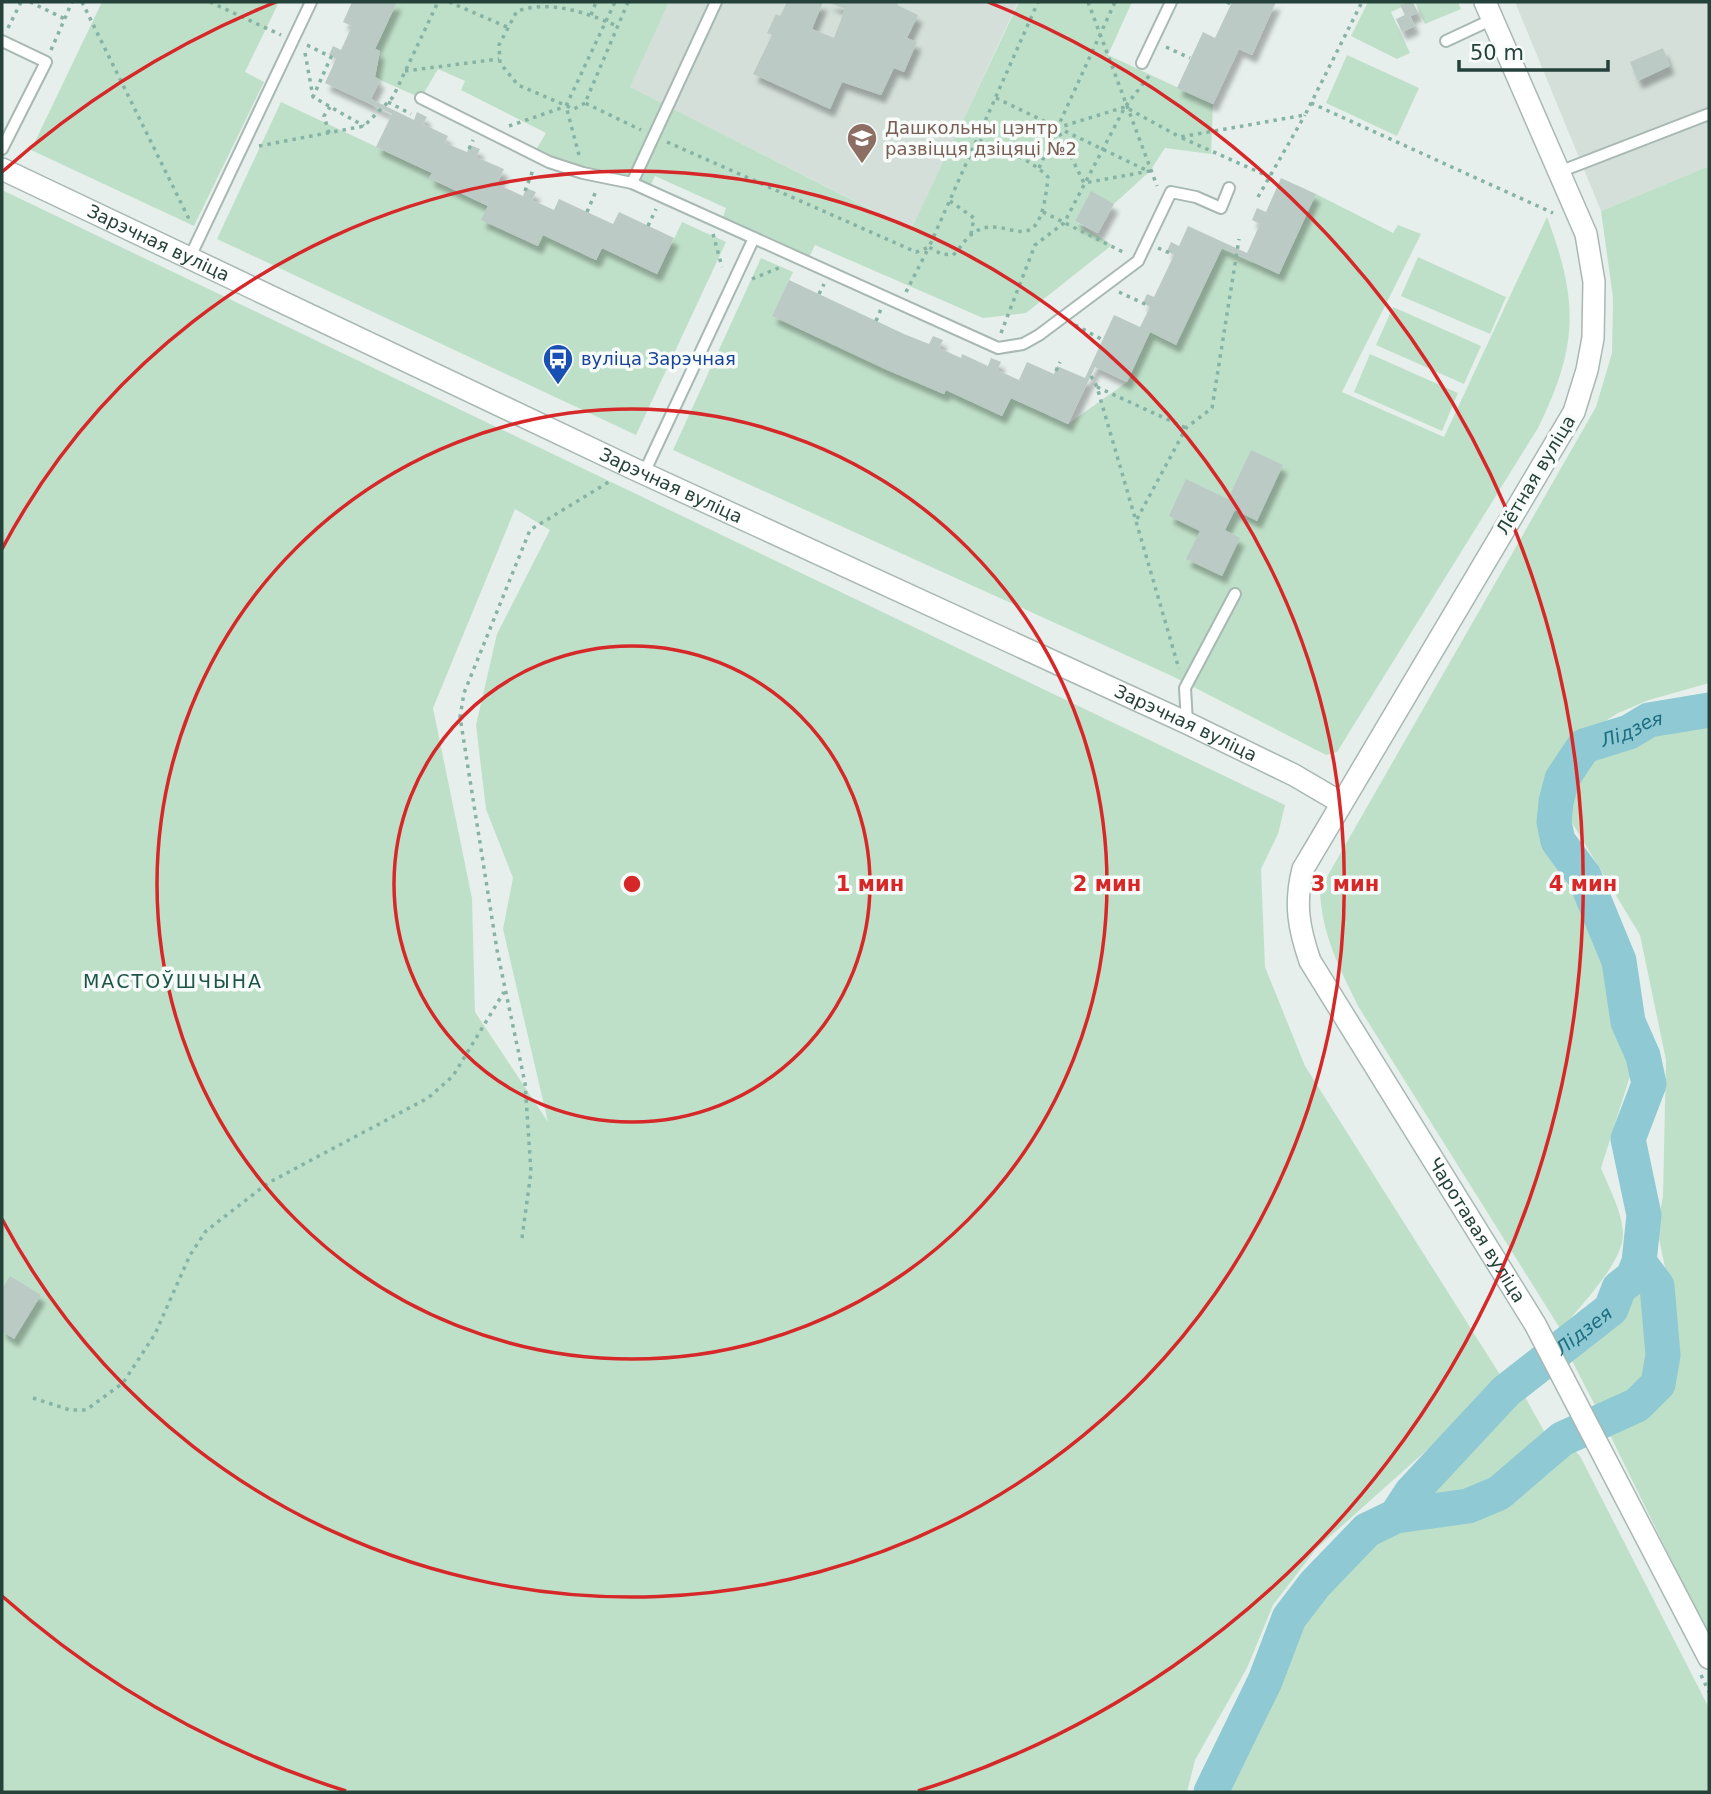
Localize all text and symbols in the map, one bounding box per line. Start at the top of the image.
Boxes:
scale bar [1459,28,1608,72]
text: 50 m [1470,41,1524,65]
place label: Дашкольны цэнтр развіцця дзіцяці №2 [885,117,1077,159]
school or university icon: Дашкольны цэнтр развіцця дзіцяці №2 [845,121,879,165]
street label: Зарэчная вуліца [84,200,233,285]
bus stop icon: вуліца Зарэчная [541,342,575,386]
place label: вуліца Зарэчная [581,348,736,369]
street label: Лётная вуліца [1492,411,1579,538]
street label: Зарэчная вуліца [596,443,746,527]
street label: Зарэчная вуліца [1111,680,1261,765]
water label: Лідзея [1597,707,1664,751]
centre of rings [620,872,644,896]
text: 1 мин [836,872,904,896]
text: 2 мин [1073,872,1141,896]
text: 3 мин [1311,872,1379,896]
text: 4 мин [1549,872,1617,896]
district label: МАСТОЎШЧЫНА [83,970,263,992]
street label: Чаротавая вуліца [1424,1154,1530,1306]
water label: Лідзея [1550,1302,1616,1360]

